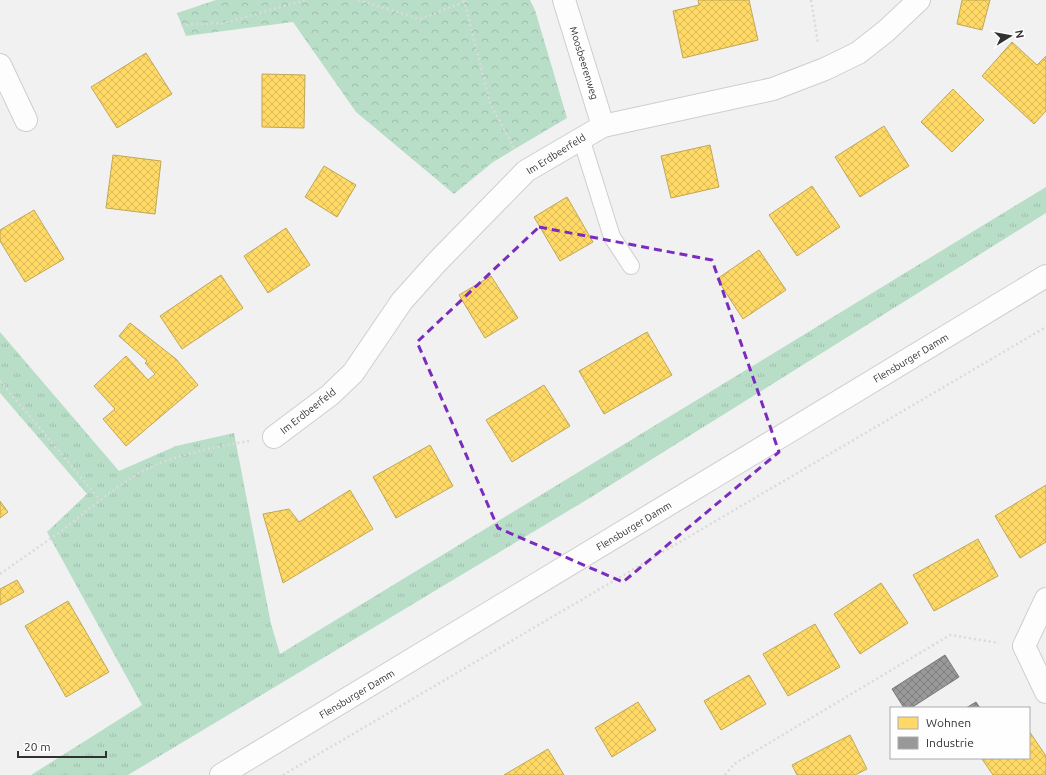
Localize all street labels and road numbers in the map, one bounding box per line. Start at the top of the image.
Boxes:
street label: Moosbeerenweg [568,25,600,101]
street label: Im Erdbeerfeld [525,131,588,176]
street label: Flensburger Damm [871,331,951,385]
street label: Im Erdbeerfeld [278,386,338,436]
street label: Flensburger Damm [594,499,674,553]
street label: Flensburger Damm [317,667,397,721]

